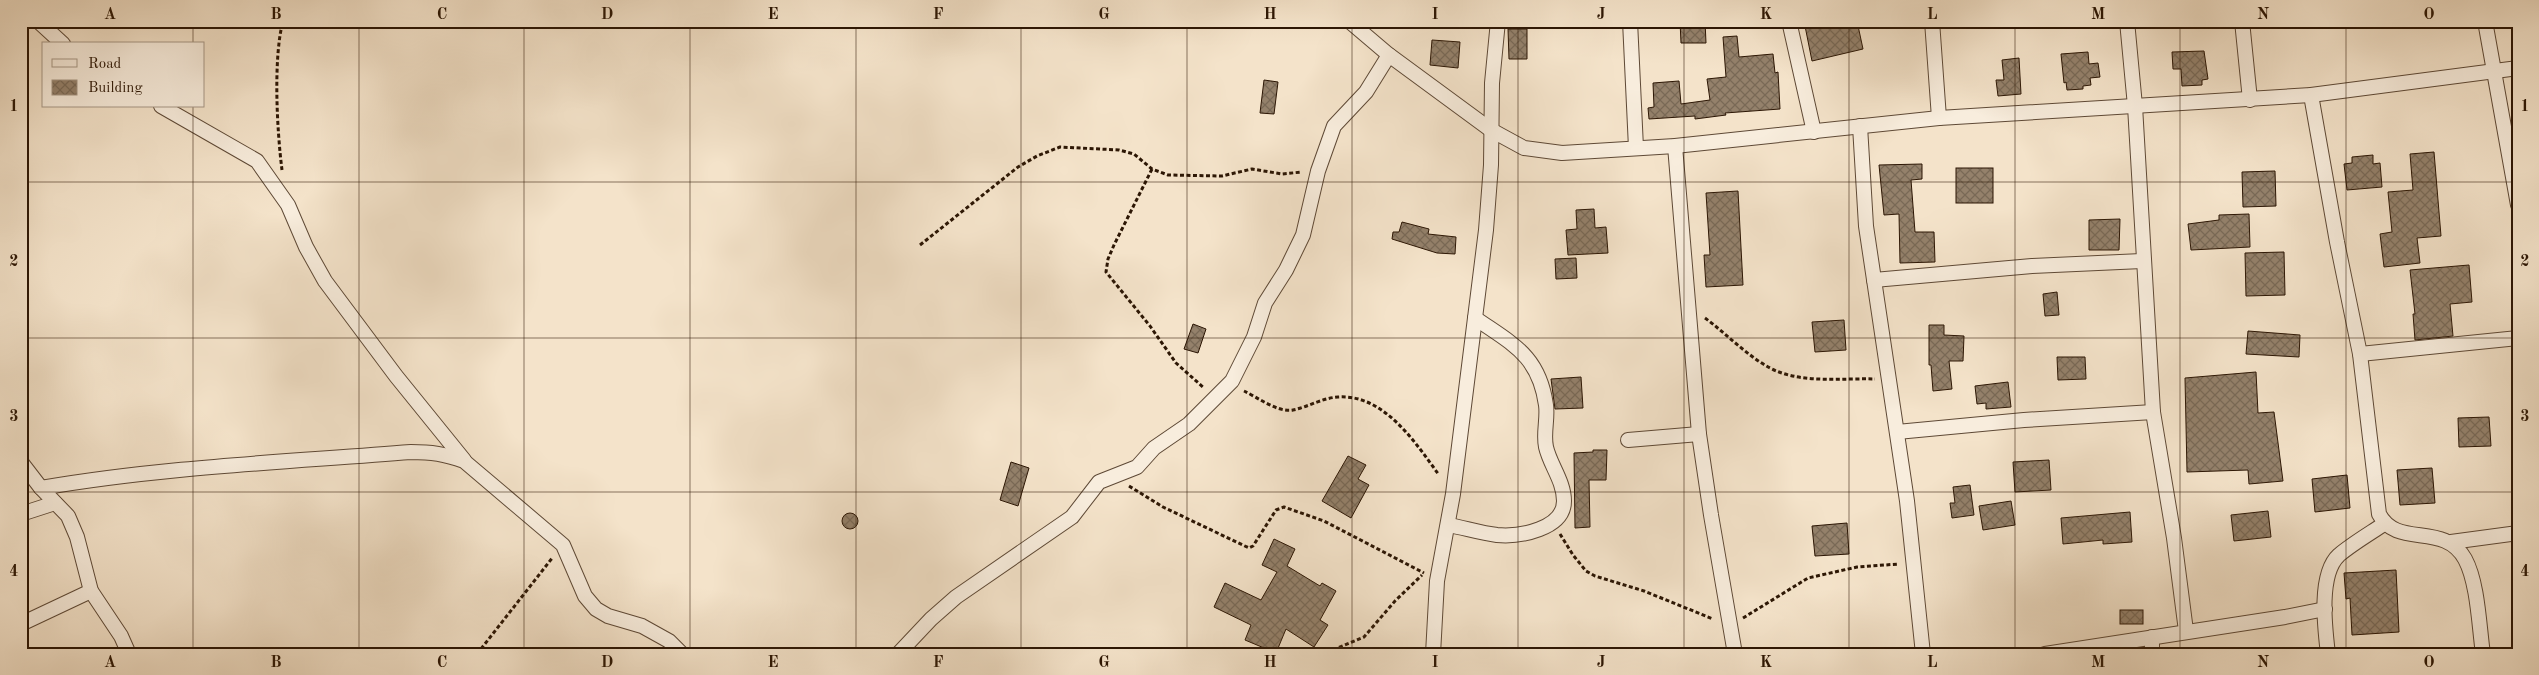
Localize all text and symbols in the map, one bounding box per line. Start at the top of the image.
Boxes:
text: A [104,7,116,23]
text: B [270,7,282,23]
text: C [437,7,447,23]
text: D [601,7,613,23]
text: E [767,7,779,23]
text: F [933,7,944,23]
text: G [1098,7,1110,23]
text: H [1263,7,1277,23]
text: I [1431,7,1439,23]
text: J [1597,7,1606,23]
text: K [1760,7,1772,23]
text: L [1927,7,1938,23]
text: M [2091,7,2105,23]
text: N [2257,7,2270,23]
text: O [2423,7,2435,23]
legend [42,42,205,108]
text: Road [88,57,122,72]
text: Building [88,81,143,96]
text: 1 [9,99,19,115]
text: 1 [2520,99,2530,115]
text: 2 [9,254,19,270]
text: 2 [2520,254,2530,270]
text: 3 [9,409,19,425]
text: 3 [2520,409,2530,425]
text: 4 [9,564,19,580]
text: 4 [2520,564,2530,580]
text: A [104,655,116,671]
text: B [270,655,282,671]
text: C [437,655,447,671]
text: D [601,655,613,671]
text: E [767,655,779,671]
text: F [933,655,944,671]
text: G [1098,655,1110,671]
text: H [1263,655,1277,671]
text: I [1431,655,1439,671]
text: J [1597,655,1606,671]
text: K [1760,655,1772,671]
text: L [1927,655,1938,671]
text: M [2091,655,2105,671]
text: N [2257,655,2270,671]
text: O [2423,655,2435,671]

